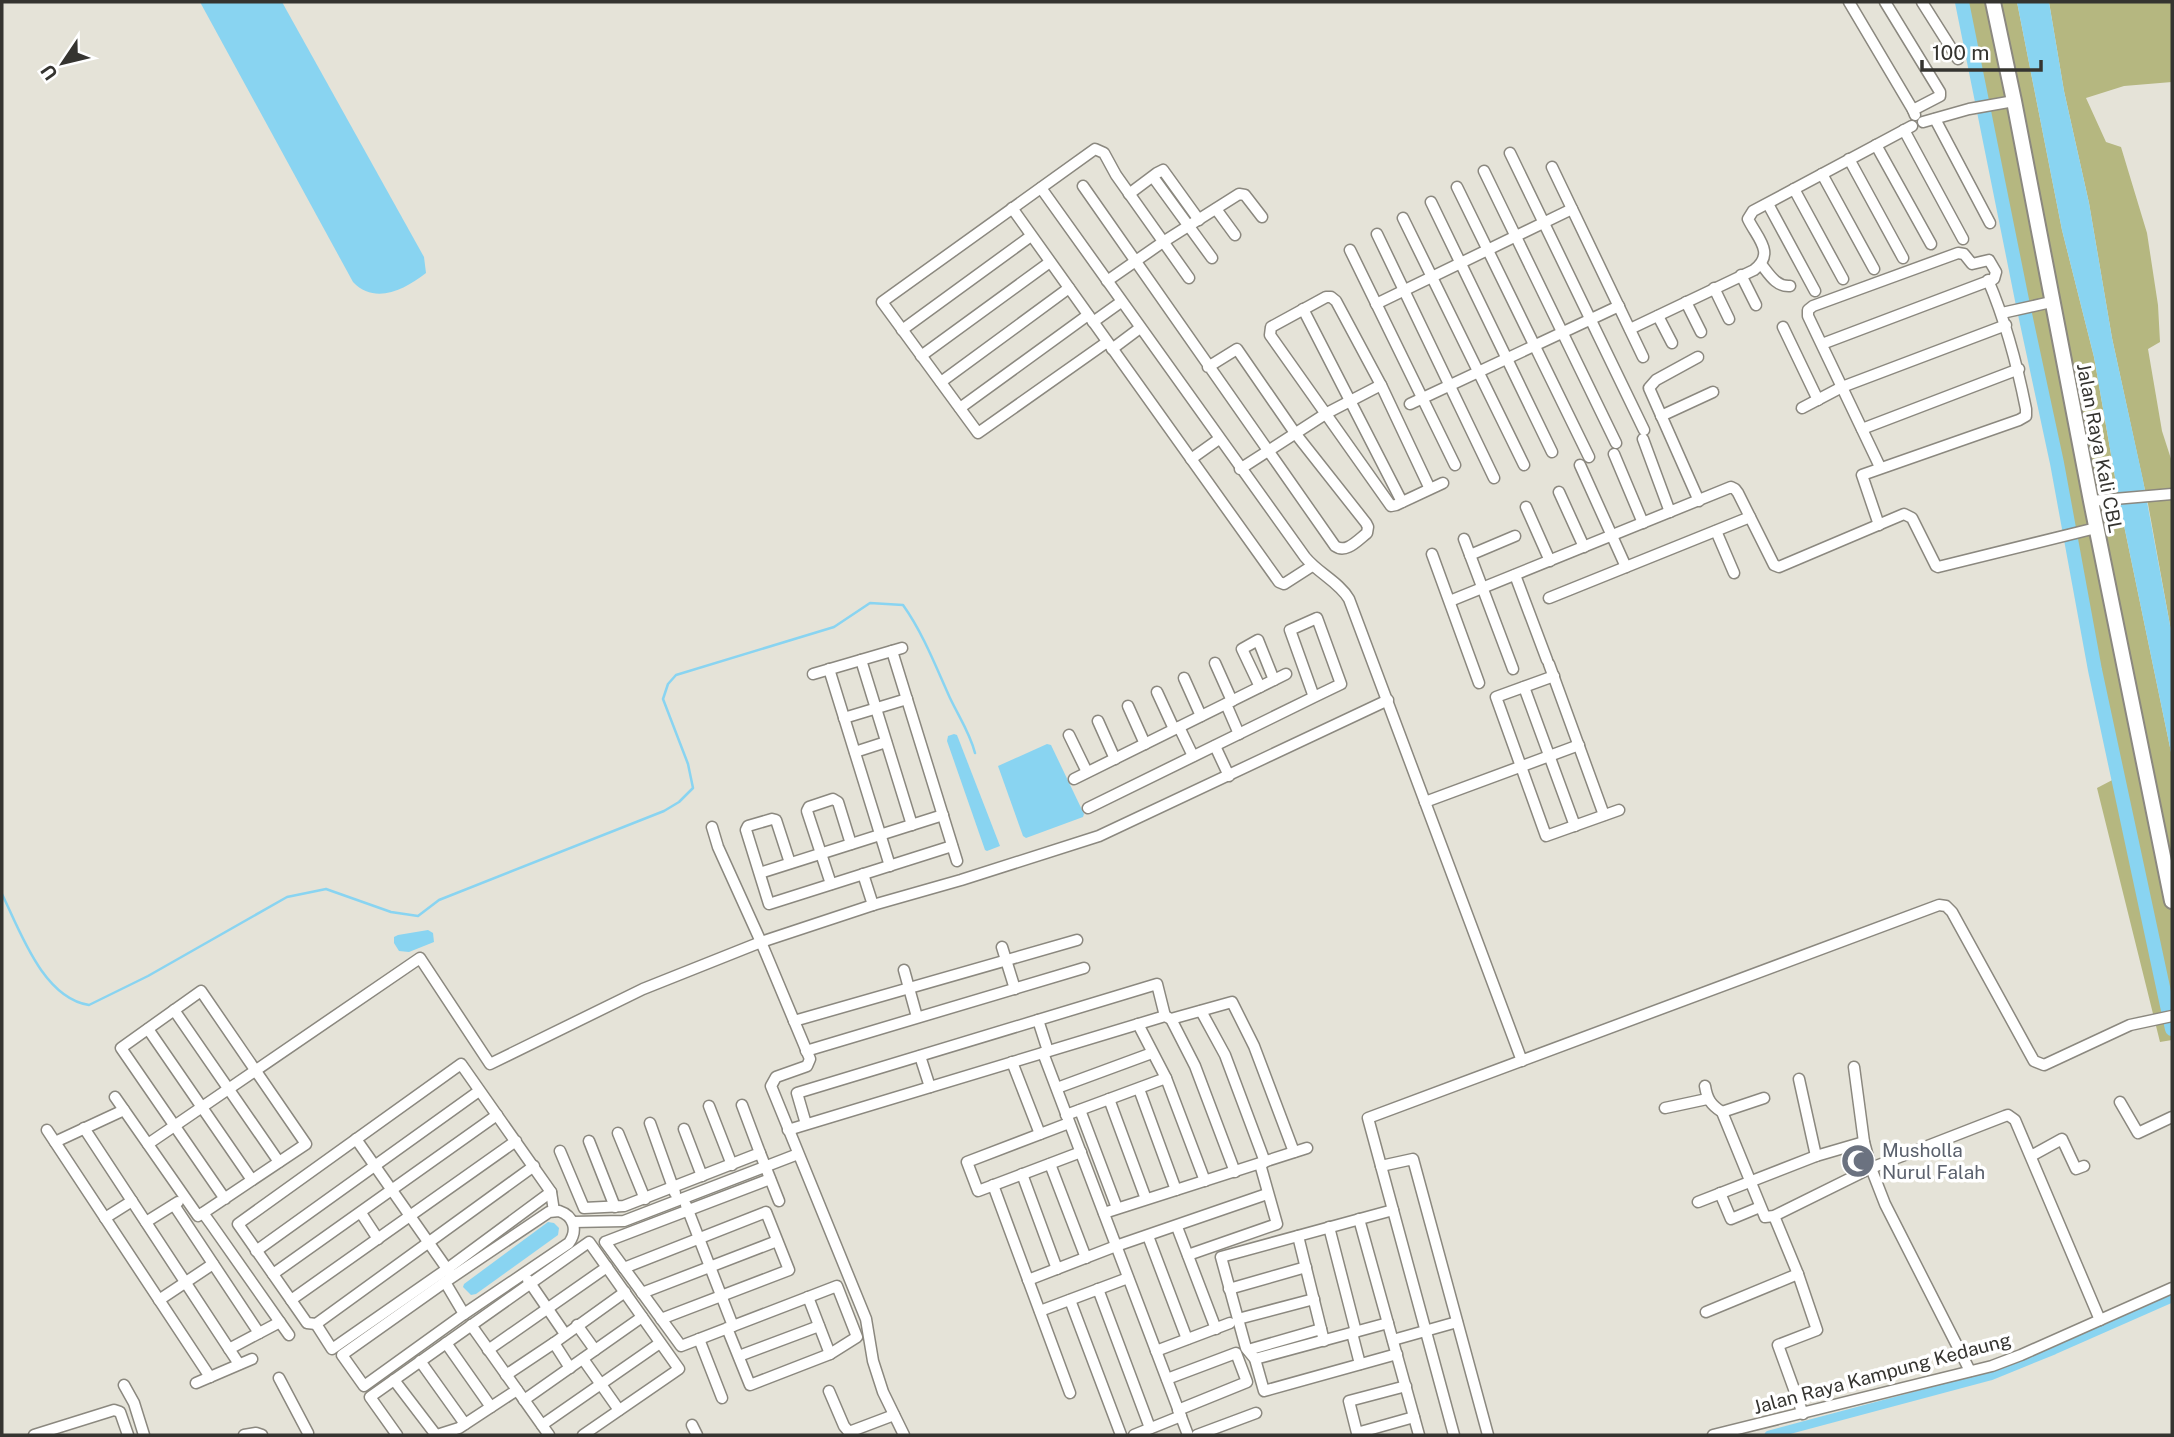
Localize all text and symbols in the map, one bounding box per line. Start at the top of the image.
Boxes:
north arrow [28,28,98,98]
scale bar [1922,28,2041,72]
text: 100 m [1932,40,1989,65]
text: U [36,61,62,85]
street label: Jalan Raya Kali CBL [2073,361,2127,535]
place label: Musholla Nurul Falah [1882,1139,1985,1183]
mosque icon: Musholla Nurul Falah [1839,1142,1877,1180]
street label: Jalan Raya Kampung Kedaung [1751,1328,2014,1418]

